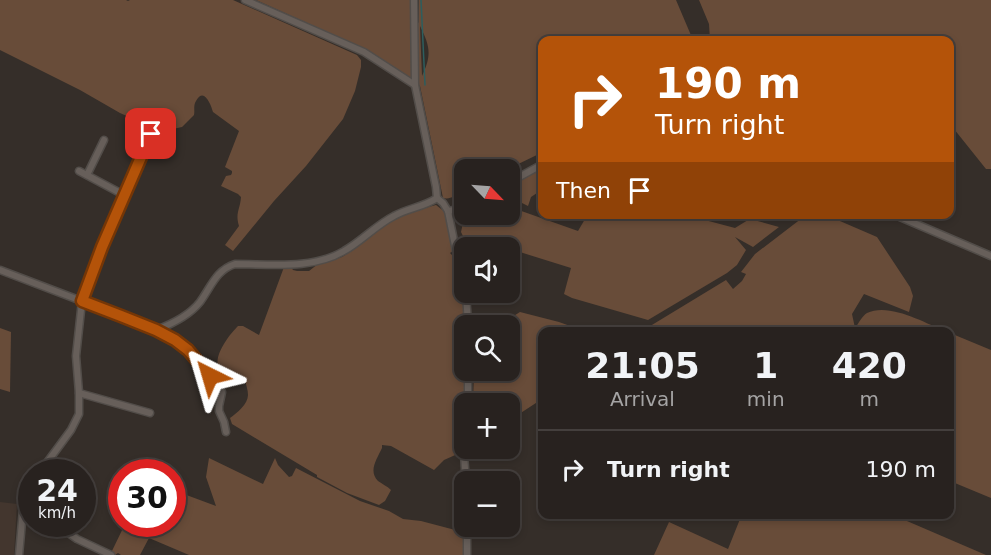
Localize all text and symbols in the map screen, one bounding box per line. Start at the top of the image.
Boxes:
text: 190 m [655,59,801,108]
icon: right [556,60,634,138]
pin [125,108,176,159]
text: Turn right [655,109,784,140]
icon: arrive [134,117,167,150]
north arrow [454,159,520,225]
map controls [454,159,520,537]
icon: arrive [623,174,656,207]
text: Then [556,178,611,203]
button: sound [454,237,520,303]
button: search [454,315,520,381]
position arrow [178,344,242,408]
text: 21:05 [585,345,700,386]
text: 1 [753,345,778,386]
text: 420 [832,345,907,386]
text: Arrival [610,387,675,411]
text: min [747,387,785,411]
text: m [860,387,879,411]
button: + [454,393,520,459]
icon: right [556,453,589,486]
text: Turn right [607,457,730,482]
text: 190 m [866,457,936,482]
speed limit sign: 30 [108,459,186,537]
button: − [454,471,520,537]
text: 24 [36,473,78,508]
text: km/h [38,504,76,522]

